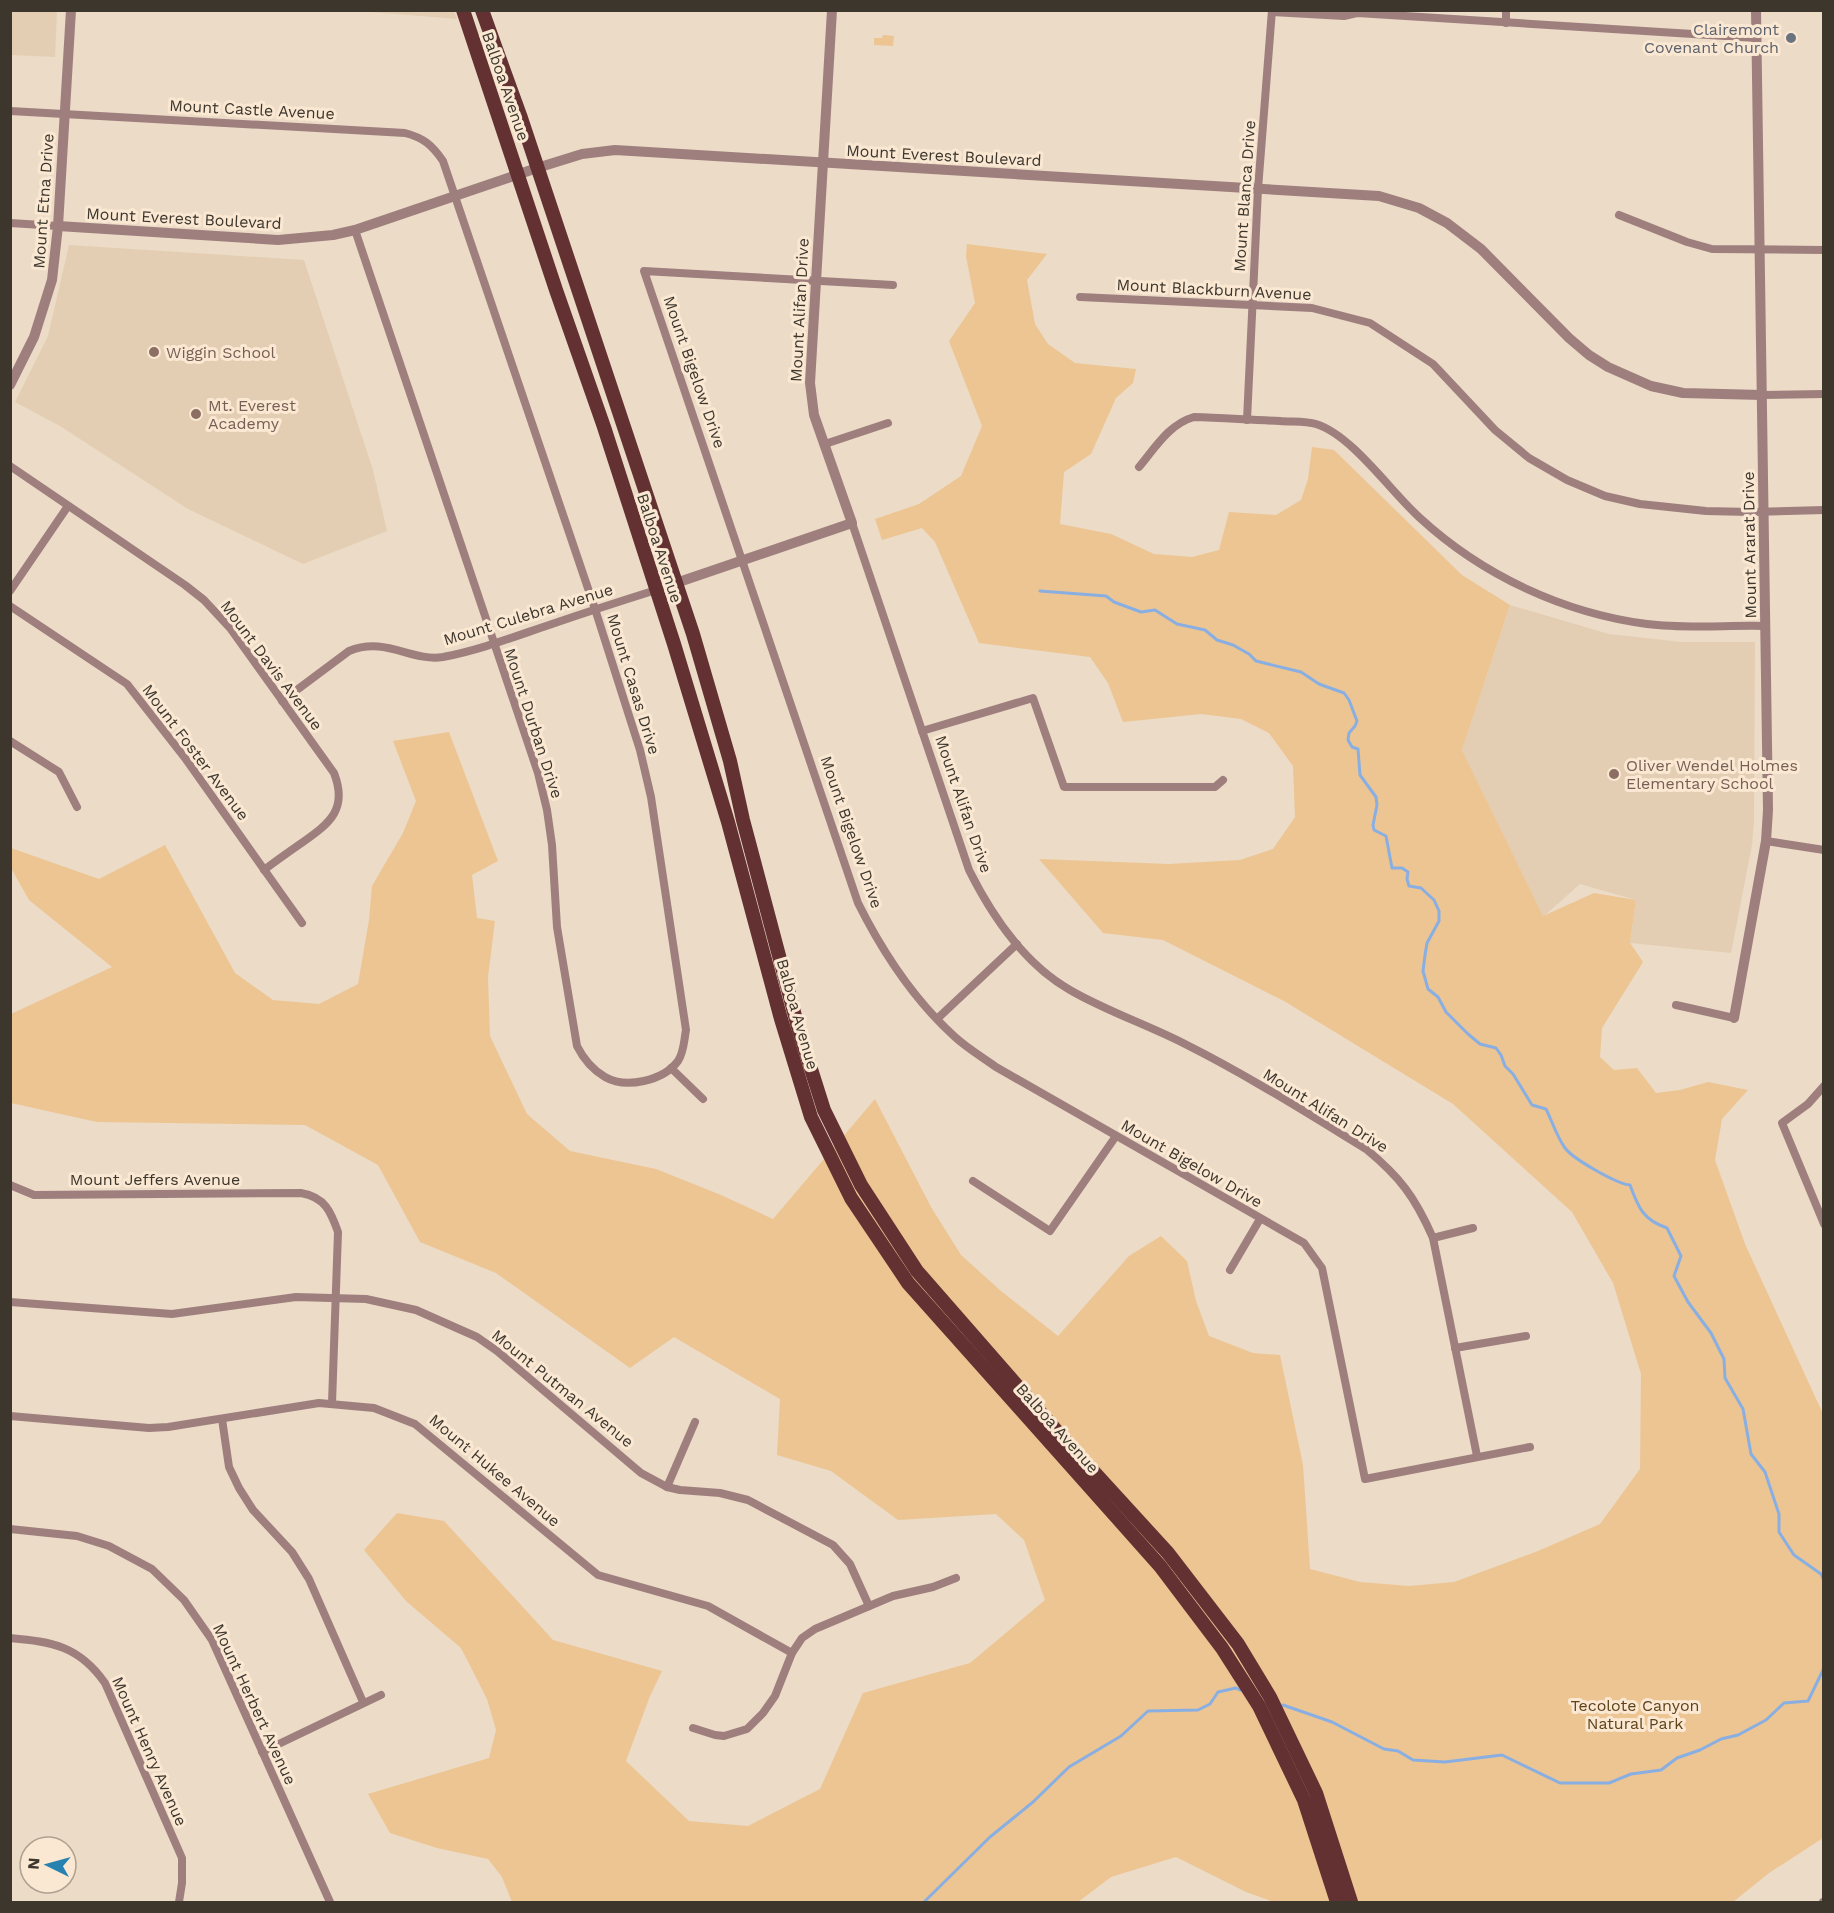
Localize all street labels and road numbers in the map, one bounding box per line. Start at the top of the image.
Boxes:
street label: Balboa Avenue [478,29,533,143]
street label: Mount Castle Avenue [169,96,335,123]
street label: Mount Blanca Drive [1230,119,1259,273]
street label: Mount Etna Drive [29,133,58,269]
street label: Mount Everest Boulevard [846,141,1042,170]
street label: Mount Everest Boulevard [86,204,282,233]
street label: Mount Alifan Drive [786,238,813,382]
street label: Mount Blackburn Avenue [1116,275,1312,304]
street label: Mount Bigelow Drive [660,293,730,451]
street label: Mount Ararat Drive [1739,471,1760,619]
street label: Balboa Avenue [633,491,686,605]
street label: Mount Culebra Avenue [441,580,615,649]
street label: Mount Davis Avenue [217,597,327,734]
street label: Mount Casas Drive [603,611,664,757]
street label: Mount Durban Drive [500,645,567,801]
street label: Mount Foster Avenue [138,681,253,824]
street label: Mount Alifan Drive [931,733,996,875]
street label: Mount Bigelow Drive [817,753,887,911]
street label: Balboa Avenue [773,957,822,1072]
street label: Mount Alifan Drive [1260,1064,1392,1157]
street label: Mount Bigelow Drive [1118,1115,1266,1212]
street label: Mount Jeffers Avenue [70,1170,240,1189]
street label: Mount Putman Avenue [488,1325,637,1451]
street label: Balboa Avenue [1012,1380,1103,1477]
street label: Mount Hukee Avenue [425,1410,564,1531]
street label: Mount Herbert Avenue [209,1621,300,1788]
street label: Mount Henry Avenue [108,1674,191,1829]

